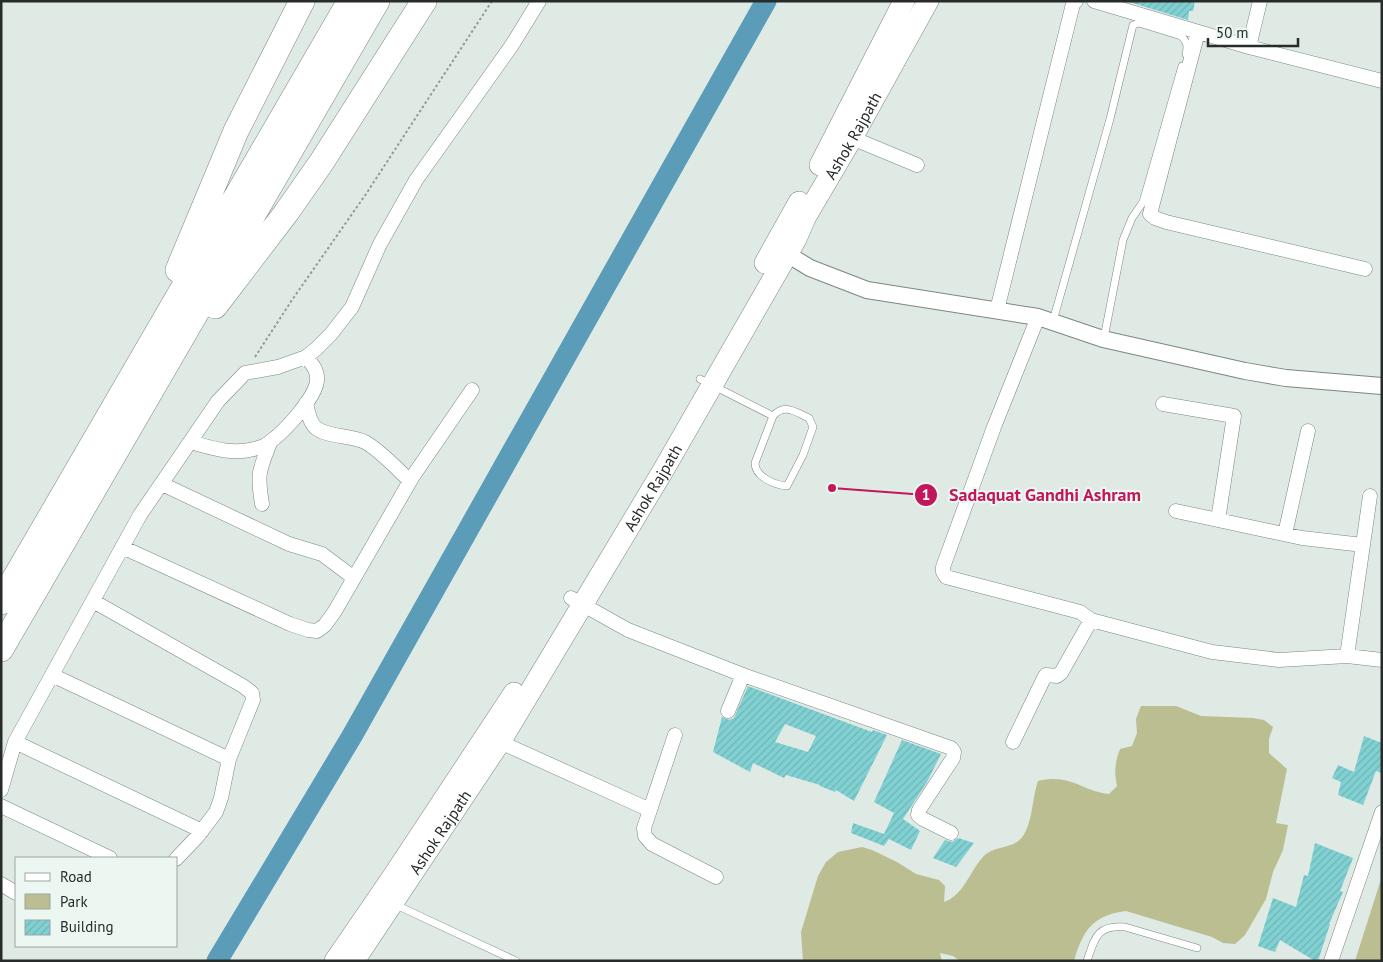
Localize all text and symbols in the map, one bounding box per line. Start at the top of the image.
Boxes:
scale bar [1208,15,1298,47]
text: 50 m [1216,23,1249,42]
street label: Ashok Rajpath [820,88,886,183]
street label: Ashok Rajpath [619,441,686,534]
callout: Sadaquat Gandhi Ashram [914,478,1151,511]
text: Sadaquat Gandhi Ashram [949,483,1141,506]
text: 1 [922,485,930,504]
street label: Ashok Rajpath [405,786,475,878]
legend [15,857,178,947]
text: Road [60,867,92,886]
text: Park [60,892,88,911]
text: Building [60,917,114,936]

